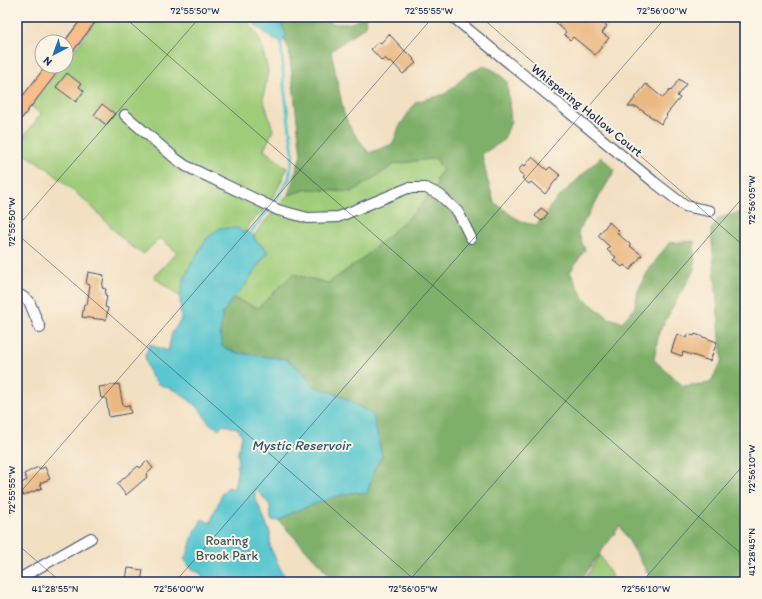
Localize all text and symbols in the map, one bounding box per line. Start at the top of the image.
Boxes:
text: 72°55'50"W [170,4,220,17]
text: 72°55'55"W [405,4,454,17]
text: 72°56'00"W [637,4,687,17]
north arrow [34,34,74,74]
text: N [41,54,55,69]
street label: Whispering Hollow Court [528,60,646,160]
text: 72°56'05"W [745,175,758,225]
text: 72°55'50"W [5,197,18,247]
water label: Mystic Reservoir [252,437,352,454]
text: 72°56'10"W [745,444,758,493]
text: 72°55'55"W [5,465,18,514]
text: 41°28'45"N [745,528,758,576]
park label: Roaring Brook Park [196,533,258,563]
text: 41°28'55"N [31,582,79,595]
text: 72°56'00"W [154,582,204,595]
text: 72°56'05"W [388,582,438,595]
text: 72°56'10"W [622,582,671,595]

